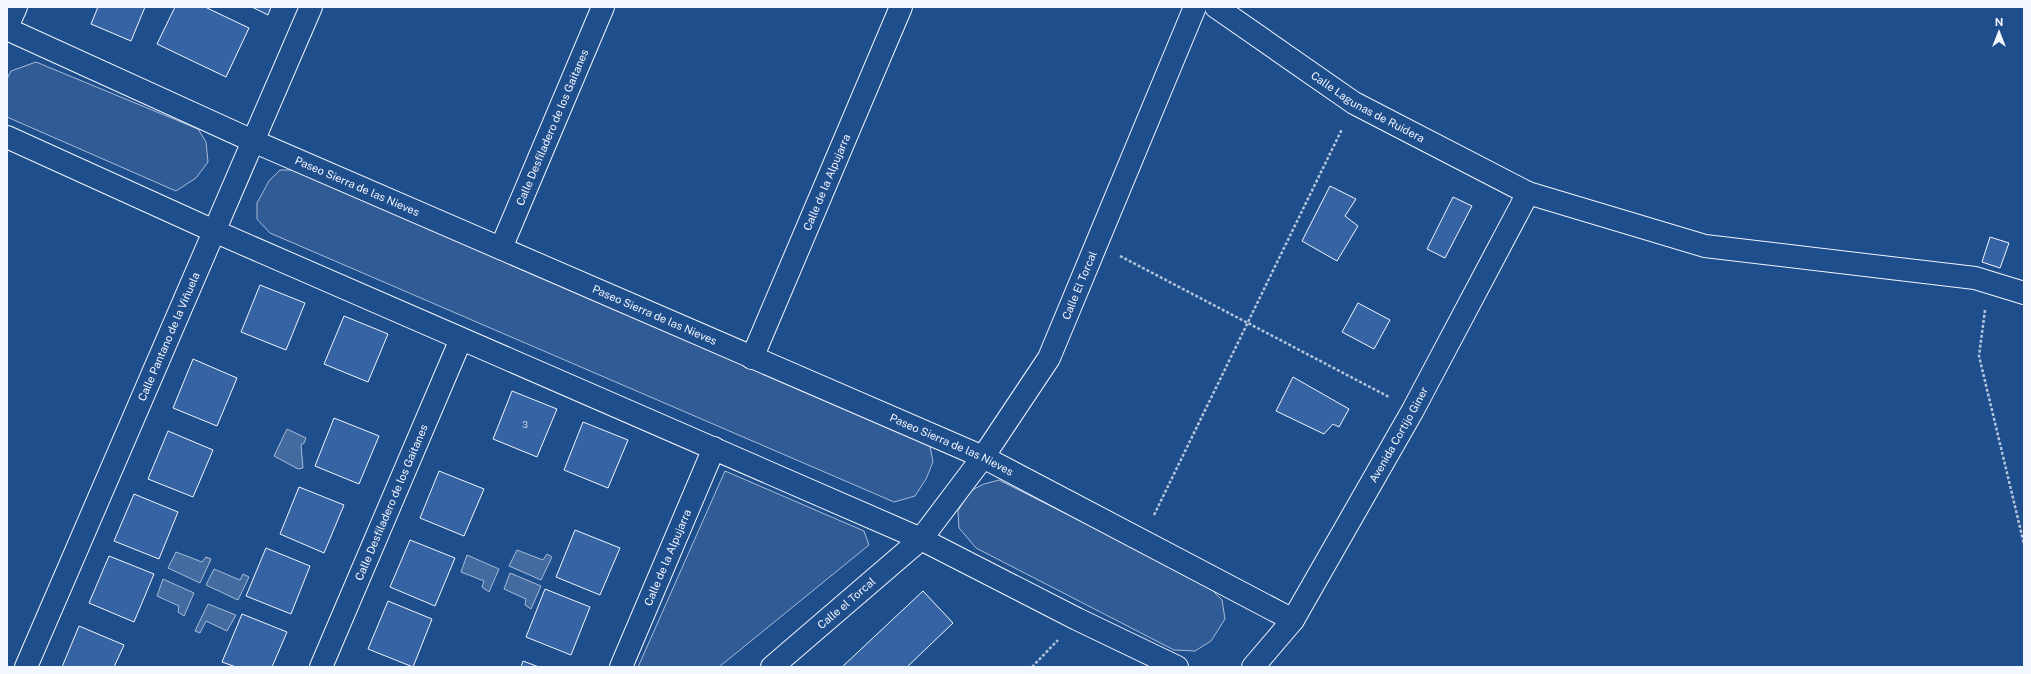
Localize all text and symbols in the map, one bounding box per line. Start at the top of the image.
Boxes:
north arrow [1979,12,2019,52]
text: N [1995,16,2003,28]
street label: Calle Desfiladero de los Gaitanes [514,47,591,207]
street label: Calle Lagunas de Ruidera [1309,69,1427,144]
street label: Calle de la Alpujarra [801,132,852,232]
street label: Paseo Sierra de las Nieves [293,154,422,219]
street label: Calle El Torcal [1060,249,1099,321]
street label: Calle Pantano de la Viñuela [136,270,202,403]
street label: Paseo Sierra de las Nieves [591,283,719,347]
street label: Avenida Cortijo Giner [1367,385,1430,485]
street label: Paseo Sierra de las Nieves [888,411,1016,478]
house number: 3 [522,419,528,430]
street label: Calle Desfiladero de los Gaitanes [353,422,430,582]
street label: Calle de la Alpujarra [642,507,693,607]
street label: Calle el Torcal [815,575,878,631]

